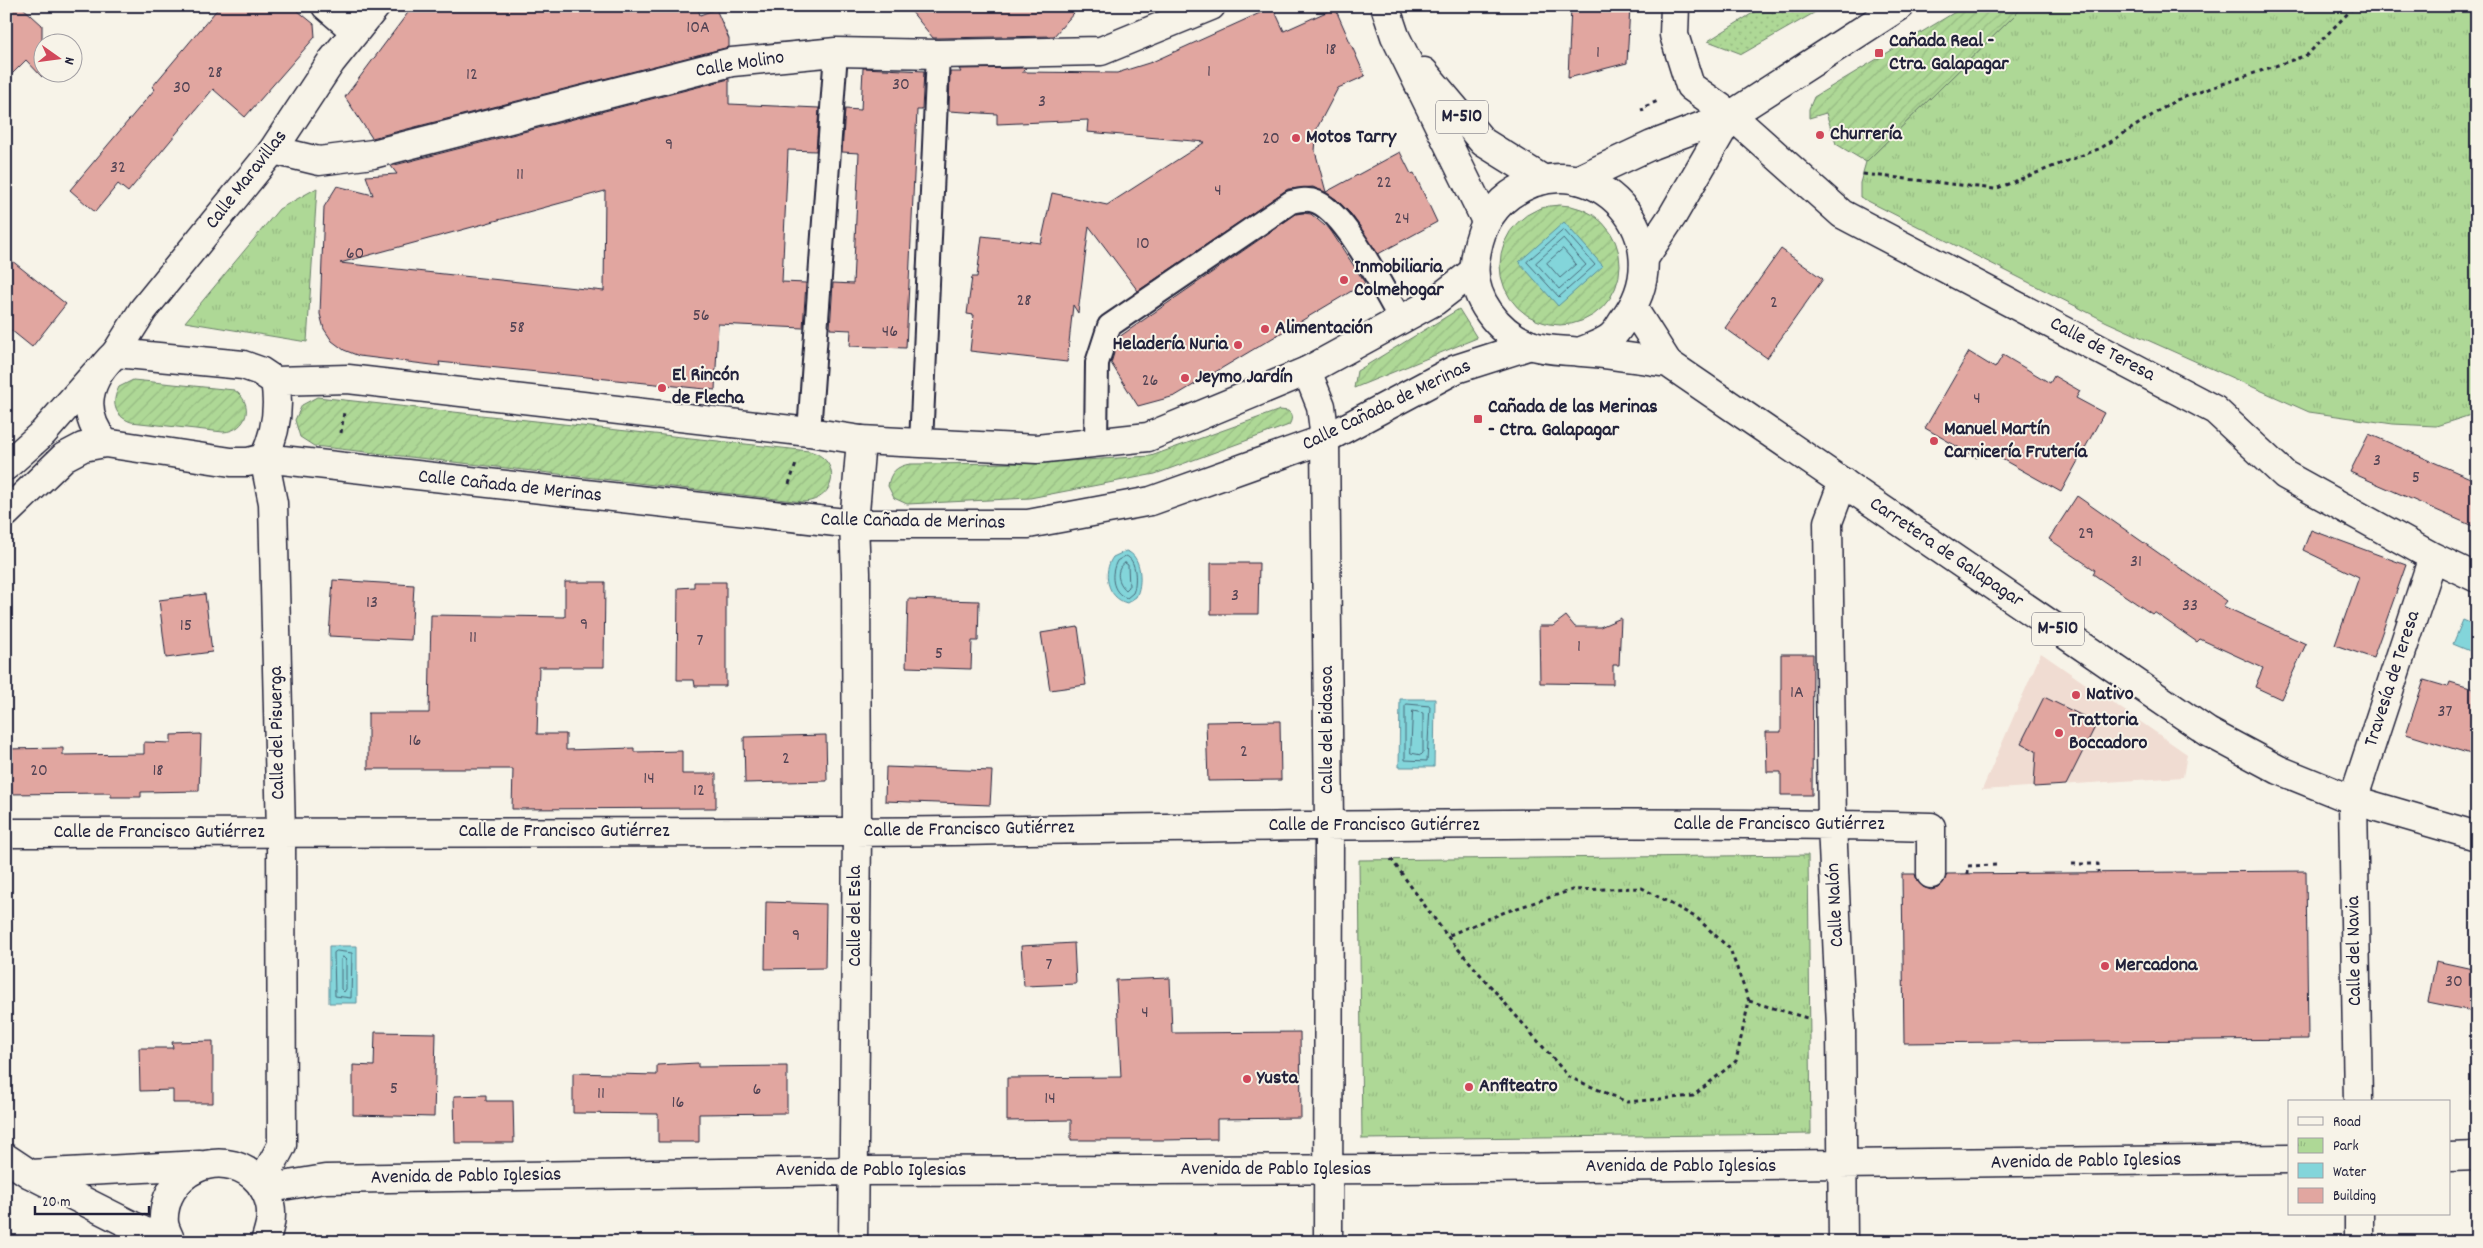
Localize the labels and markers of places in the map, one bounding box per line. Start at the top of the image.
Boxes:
place label: Cañada Real - Ctra. Galapagar [1889,28,2009,79]
marker: Cañada Real - Ctra. Galapagar [1873,47,1885,59]
place label: Churrería [1830,121,1902,149]
place label: Motos Tarry [1306,124,1397,152]
marker: Churrería [1814,129,1826,141]
marker: Motos Tarry [1290,132,1302,144]
place label: Inmobiliaria Colmehogar [1354,254,1444,305]
marker: Inmobiliaria Colmehogar [1338,274,1350,286]
place label: Alimentación [1275,315,1373,343]
marker: Alimentación [1259,323,1271,335]
place label: Heladería Nuria [1113,331,1229,359]
marker: Heladería Nuria [1232,339,1244,351]
place label: El Rincón de Flecha [672,362,744,413]
place label: Jeymo Jardín [1195,364,1293,392]
marker: Jeymo Jardín [1179,372,1191,384]
marker: El Rincón de Flecha [656,382,668,394]
place label: Cañada de las Merinas - Ctra. Galapagar [1488,394,1658,445]
marker: Cañada de las Merinas - Ctra. Galapagar [1472,413,1484,425]
place label: Manuel Martín Carnicería Frutería [1944,416,2088,467]
marker: Manuel Martín Carnicería Frutería [1928,435,1940,447]
place label: Nativo [2086,681,2134,709]
marker: Nativo [2070,689,2082,701]
place label: Trattoria Boccadoro [2069,707,2148,758]
marker: Trattoria Boccadoro [2053,727,2065,739]
place label: Mercadona [2115,952,2198,980]
marker: Mercadona [2099,960,2111,972]
place label: Yusta [1256,1065,1299,1093]
marker: Yusta [1241,1073,1253,1085]
place label: Anfiteatro [1479,1073,1558,1101]
marker: Anfiteatro [1463,1081,1475,1093]

